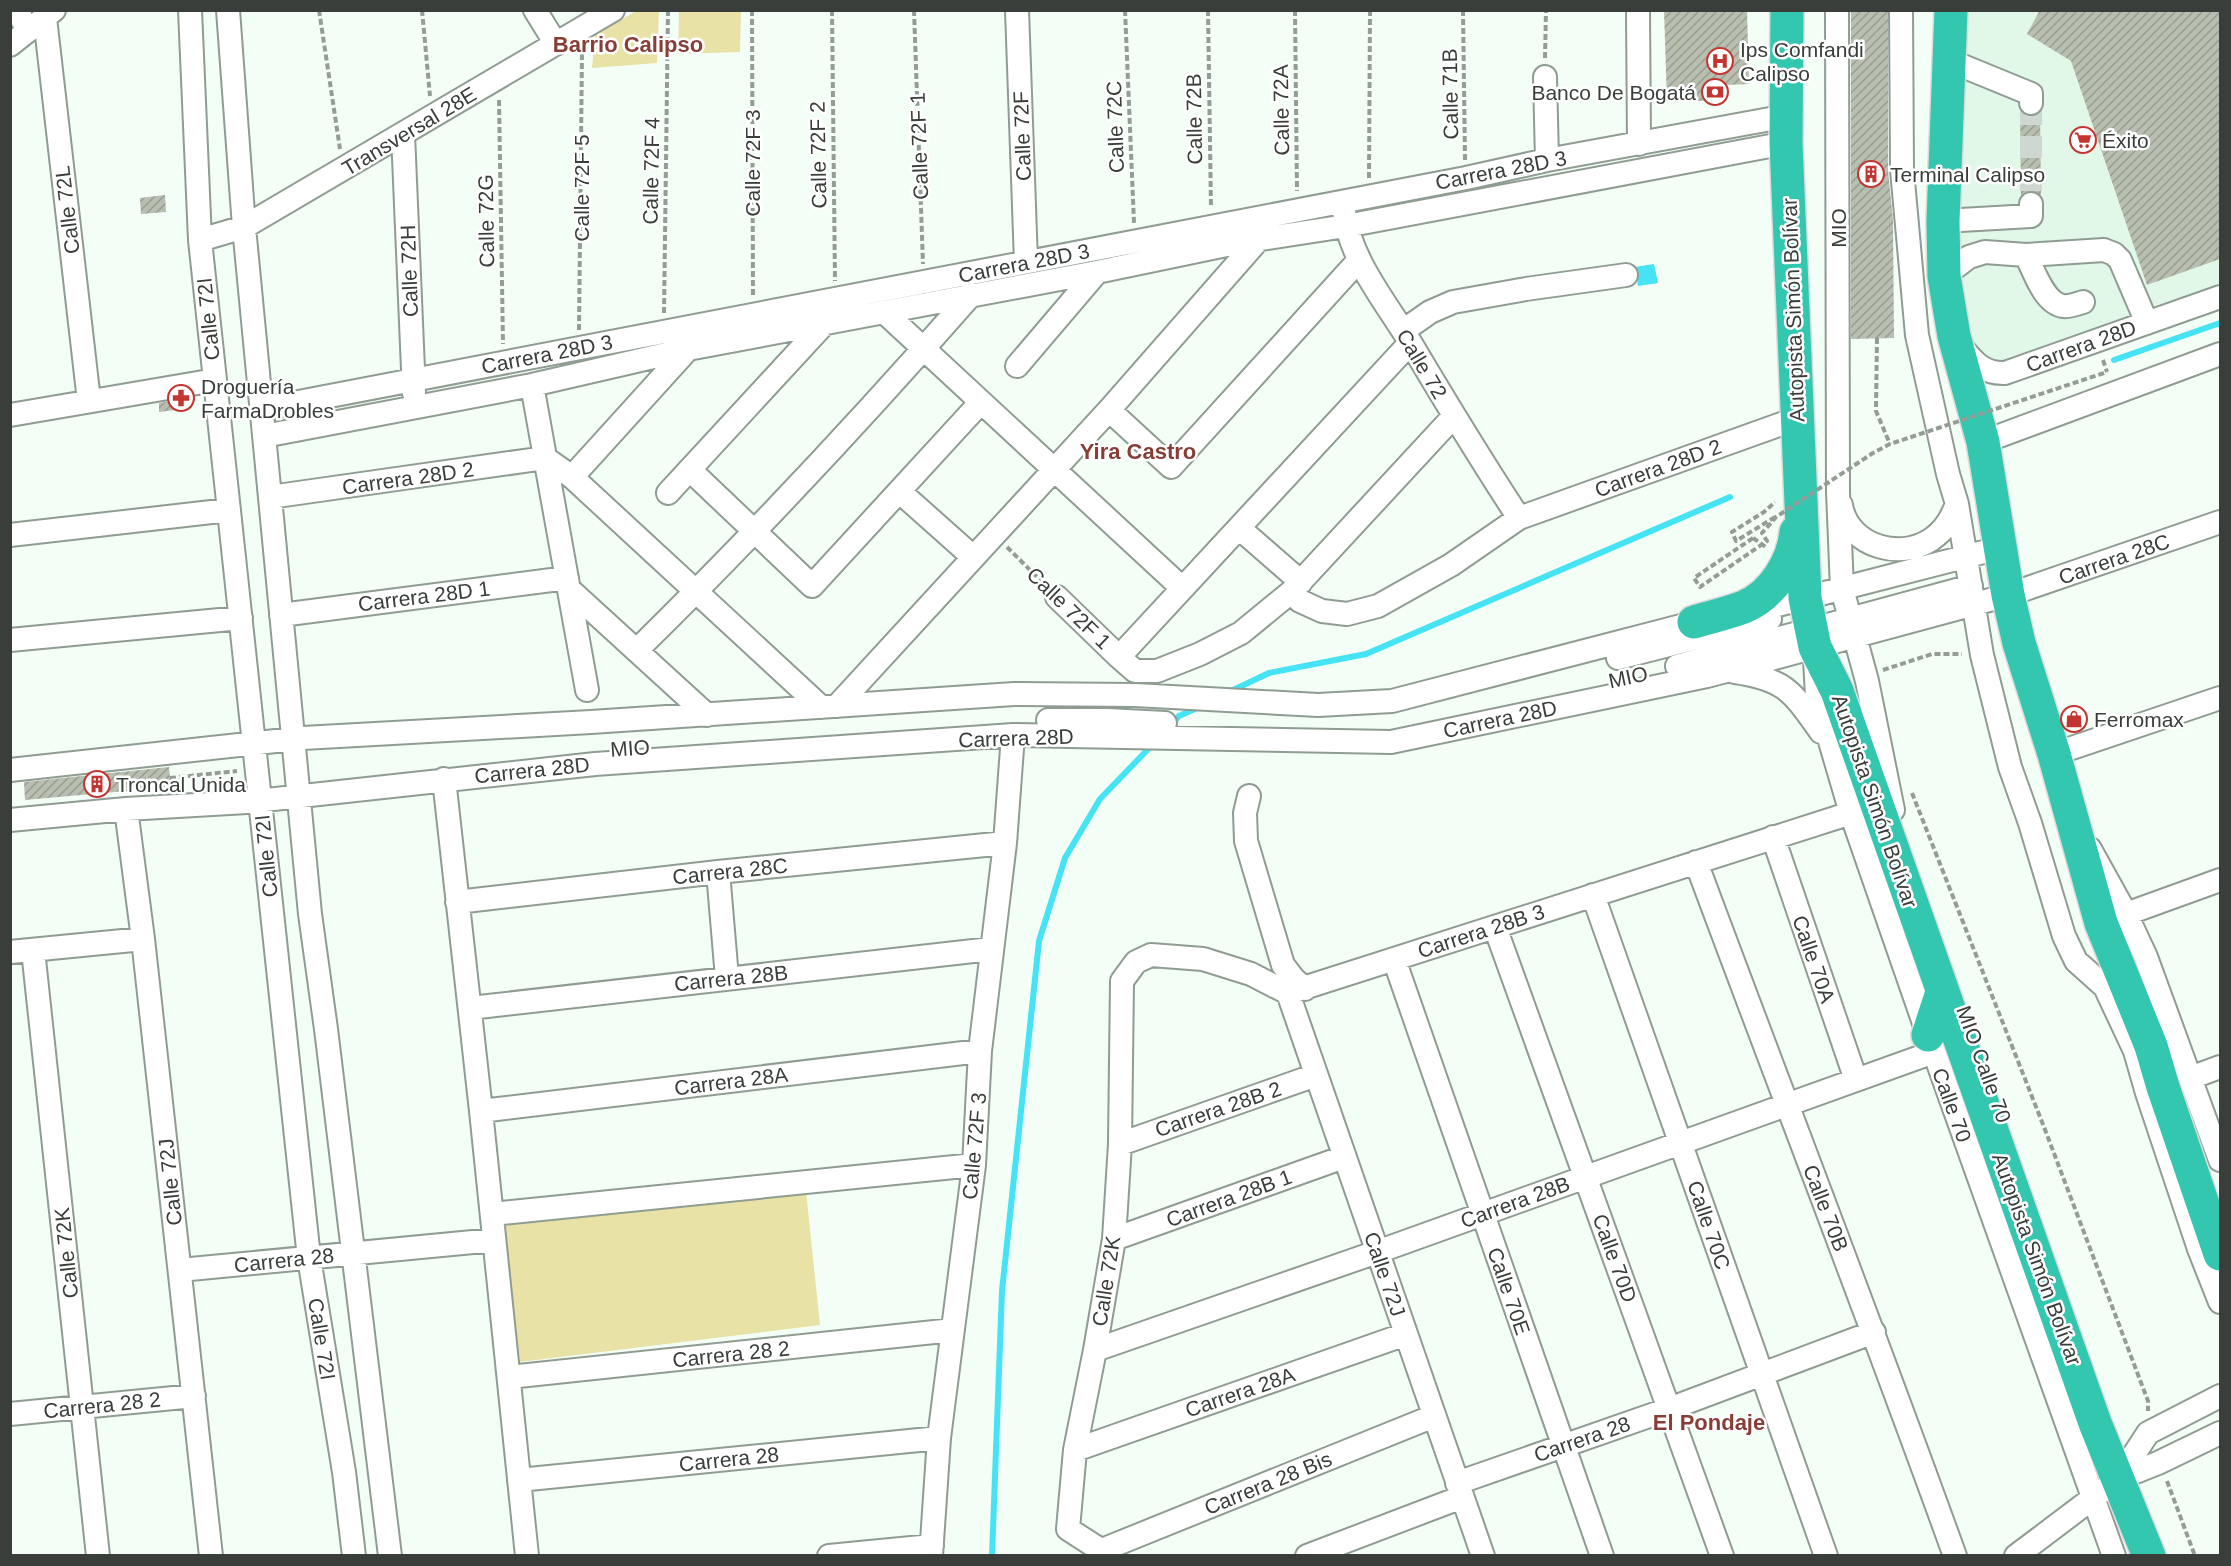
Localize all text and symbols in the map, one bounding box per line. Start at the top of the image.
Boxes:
district label: Barrio Calipso [553,32,703,57]
place label: Ips Comfandi Calipso [1740,38,1864,85]
hospital icon: Ips Comfandi Calipso [1705,46,1735,76]
street label: Calle 71B [1438,48,1462,140]
street label: Calle 72A [1269,64,1293,156]
street label: Calle 72B [1182,73,1206,165]
bank icon: Banco De Bogatá [1700,77,1730,107]
street label: Calle 72C [1102,81,1128,173]
place label: Banco De Bogatá [1531,81,1696,104]
street label: Transversal 28E [338,82,480,180]
street label: Calle 72F [1009,91,1035,181]
street label: Calle 72F 1 [906,92,932,200]
street label: Calle 72F 2 [806,101,830,209]
street label: Calle 72F 3 [741,109,764,217]
street label: Calle 72F 4 [639,117,663,225]
supermarket icon: Éxito [2068,125,2098,155]
place label: Éxito [2102,129,2149,152]
street label: Calle 72F 5 [570,134,593,242]
street label: Carrera 28D 3 [1433,146,1569,194]
building icon: Terminal Calipso [1856,159,1886,189]
place label: Terminal Calipso [1890,163,2045,186]
street label: Calle 72L [50,165,84,255]
street label: Calle 72G [474,174,498,268]
street label: Autopista Simón Bolívar [1778,198,1808,422]
street label: MIO [1827,208,1850,248]
street label: Calle 72H [396,225,422,317]
street label: Carrera 28D 3 [956,239,1092,287]
street label: Calle 72I [192,277,224,361]
street label: Carrera 28D [2023,315,2139,377]
street label: Calle 72 [1392,325,1452,403]
street label: Carrera 28D 3 [479,330,615,378]
place label: Droguería FarmaDrobles [201,375,334,422]
pharmacy icon: Droguería FarmaDrobles [166,383,196,413]
street label: Carrera 28D 2 [1592,434,1724,502]
district label: Yira Castro [1080,439,1196,464]
street label: Carrera 28D 2 [341,457,475,499]
street label: Carrera 28C [2056,529,2172,589]
street label: Calle 72F 1 [1022,562,1116,654]
street label: Carrera 28D 1 [357,576,491,616]
street label: MIO [1606,662,1650,692]
street label: Autopista Simón Bolívar [1828,691,1922,911]
street label: Carrera 28D [1441,696,1559,742]
shop icon: Ferromax [2059,704,2089,734]
place label: Ferromax [2094,708,2184,731]
street label: Carrera 28D [958,724,1074,752]
street label: MIO [609,735,651,761]
street label: Carrera 28D [473,753,591,787]
building icon: Troncal Unida [82,769,112,799]
place label: Troncal Unida [116,773,246,796]
street label: Calle 72I [250,814,282,898]
street label: Carrera 28C [671,854,789,888]
street label: Carrera 28B 3 [1415,900,1547,962]
street label: Calle 70A [1788,912,1840,1006]
street label: Carrera 28B [673,961,789,995]
street label: MIO Calle 70 [1951,1002,2017,1126]
street label: Carrera 28A [673,1063,789,1099]
street label: Calle 70 [1927,1064,1977,1146]
street label: Carrera 28B 2 [1152,1077,1284,1141]
street label: Calle 72F 3 [958,1092,990,1200]
street label: Calle 72J [154,1137,186,1227]
street label: Autopista Simón Bolívar [1988,1150,2086,1368]
street label: Calle 70B [1799,1161,1853,1255]
street label: Carrera 28B 1 [1163,1165,1295,1231]
street label: Carrera 28B [1457,1172,1573,1232]
street label: Calle 70C [1683,1178,1735,1272]
street label: Calle 72K [50,1207,82,1299]
street label: Calle 70D [1588,1211,1642,1305]
street label: Calle 72J [1360,1229,1410,1319]
street label: Calle 72K [1088,1234,1124,1328]
street label: Carrera 28 [233,1243,335,1277]
street label: Calle 70E [1483,1244,1535,1338]
street label: Calle 72I [304,1296,340,1382]
street label: Carrera 28 2 [671,1336,791,1372]
street label: Carrera 28A [1182,1363,1298,1421]
street label: Carrera 28 2 [42,1387,162,1423]
district label: El Pondaje [1653,1410,1765,1435]
street label: Carrera 28 [1531,1412,1633,1466]
street label: Carrera 28 [678,1442,780,1476]
street label: Carrera 28 Bis [1201,1447,1335,1519]

